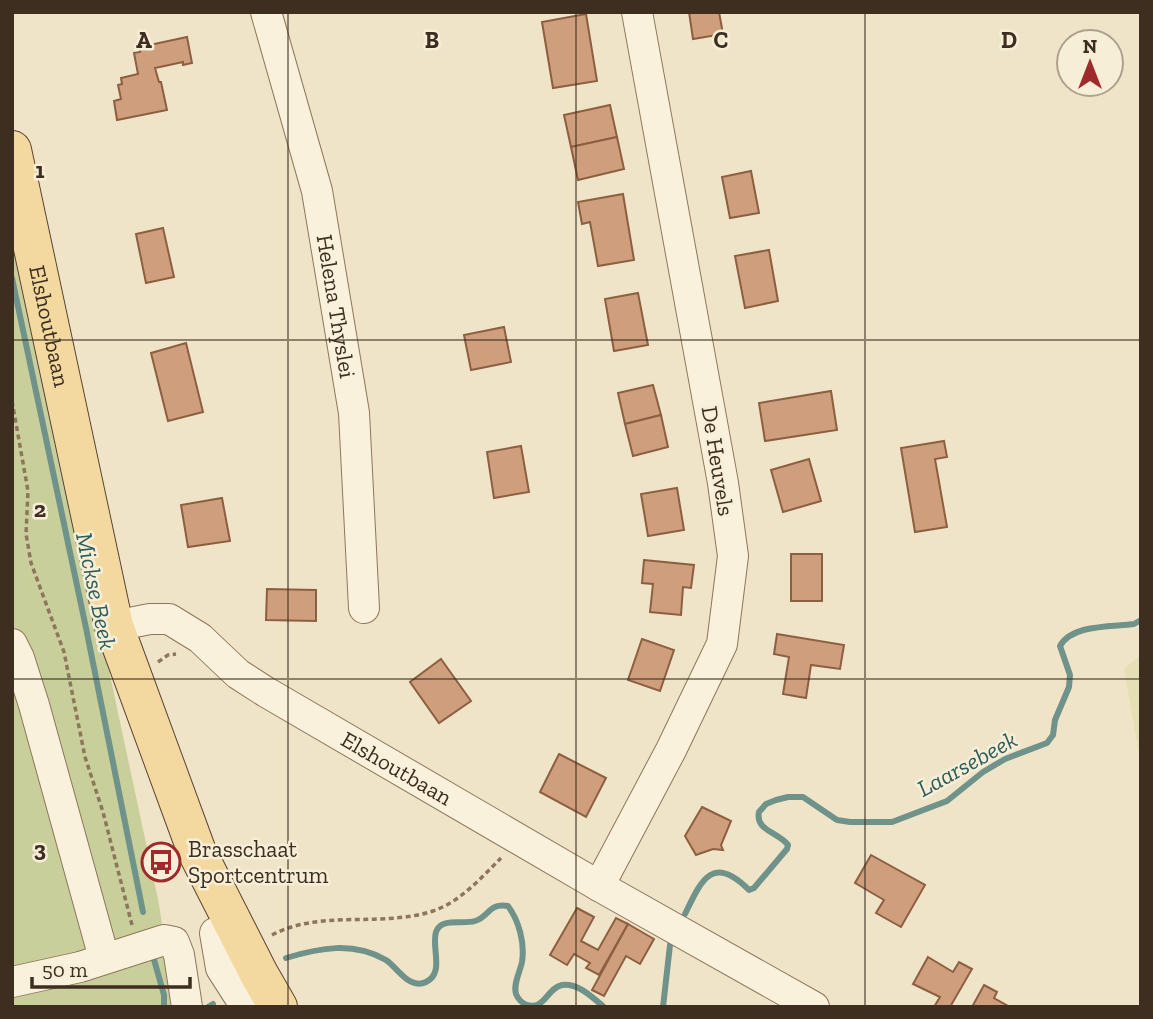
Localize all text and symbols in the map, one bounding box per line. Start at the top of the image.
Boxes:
text: A [136,26,152,54]
text: B [425,26,439,54]
text: C [714,26,728,54]
text: D [1001,26,1017,54]
north arrow [1055,28,1125,98]
text: N [1083,35,1097,58]
text: 1 [35,156,45,184]
street label: Helena Thyslei [310,232,362,380]
street label: Elshoutbaan [23,263,76,389]
street label: De Heuvels [696,404,740,518]
text: 2 [34,495,46,523]
water label: Mickse Beek [70,530,123,652]
water label: Laarsebeek [912,724,1022,803]
street label: Elshoutbaan [336,725,457,811]
text: 3 [34,835,46,863]
place label: Brasschaat Sportcentrum [188,835,329,889]
bus stop icon: Brasschaat Sportcentrum [140,841,182,883]
scale bar [32,946,189,990]
text: 50 m [42,957,88,982]

